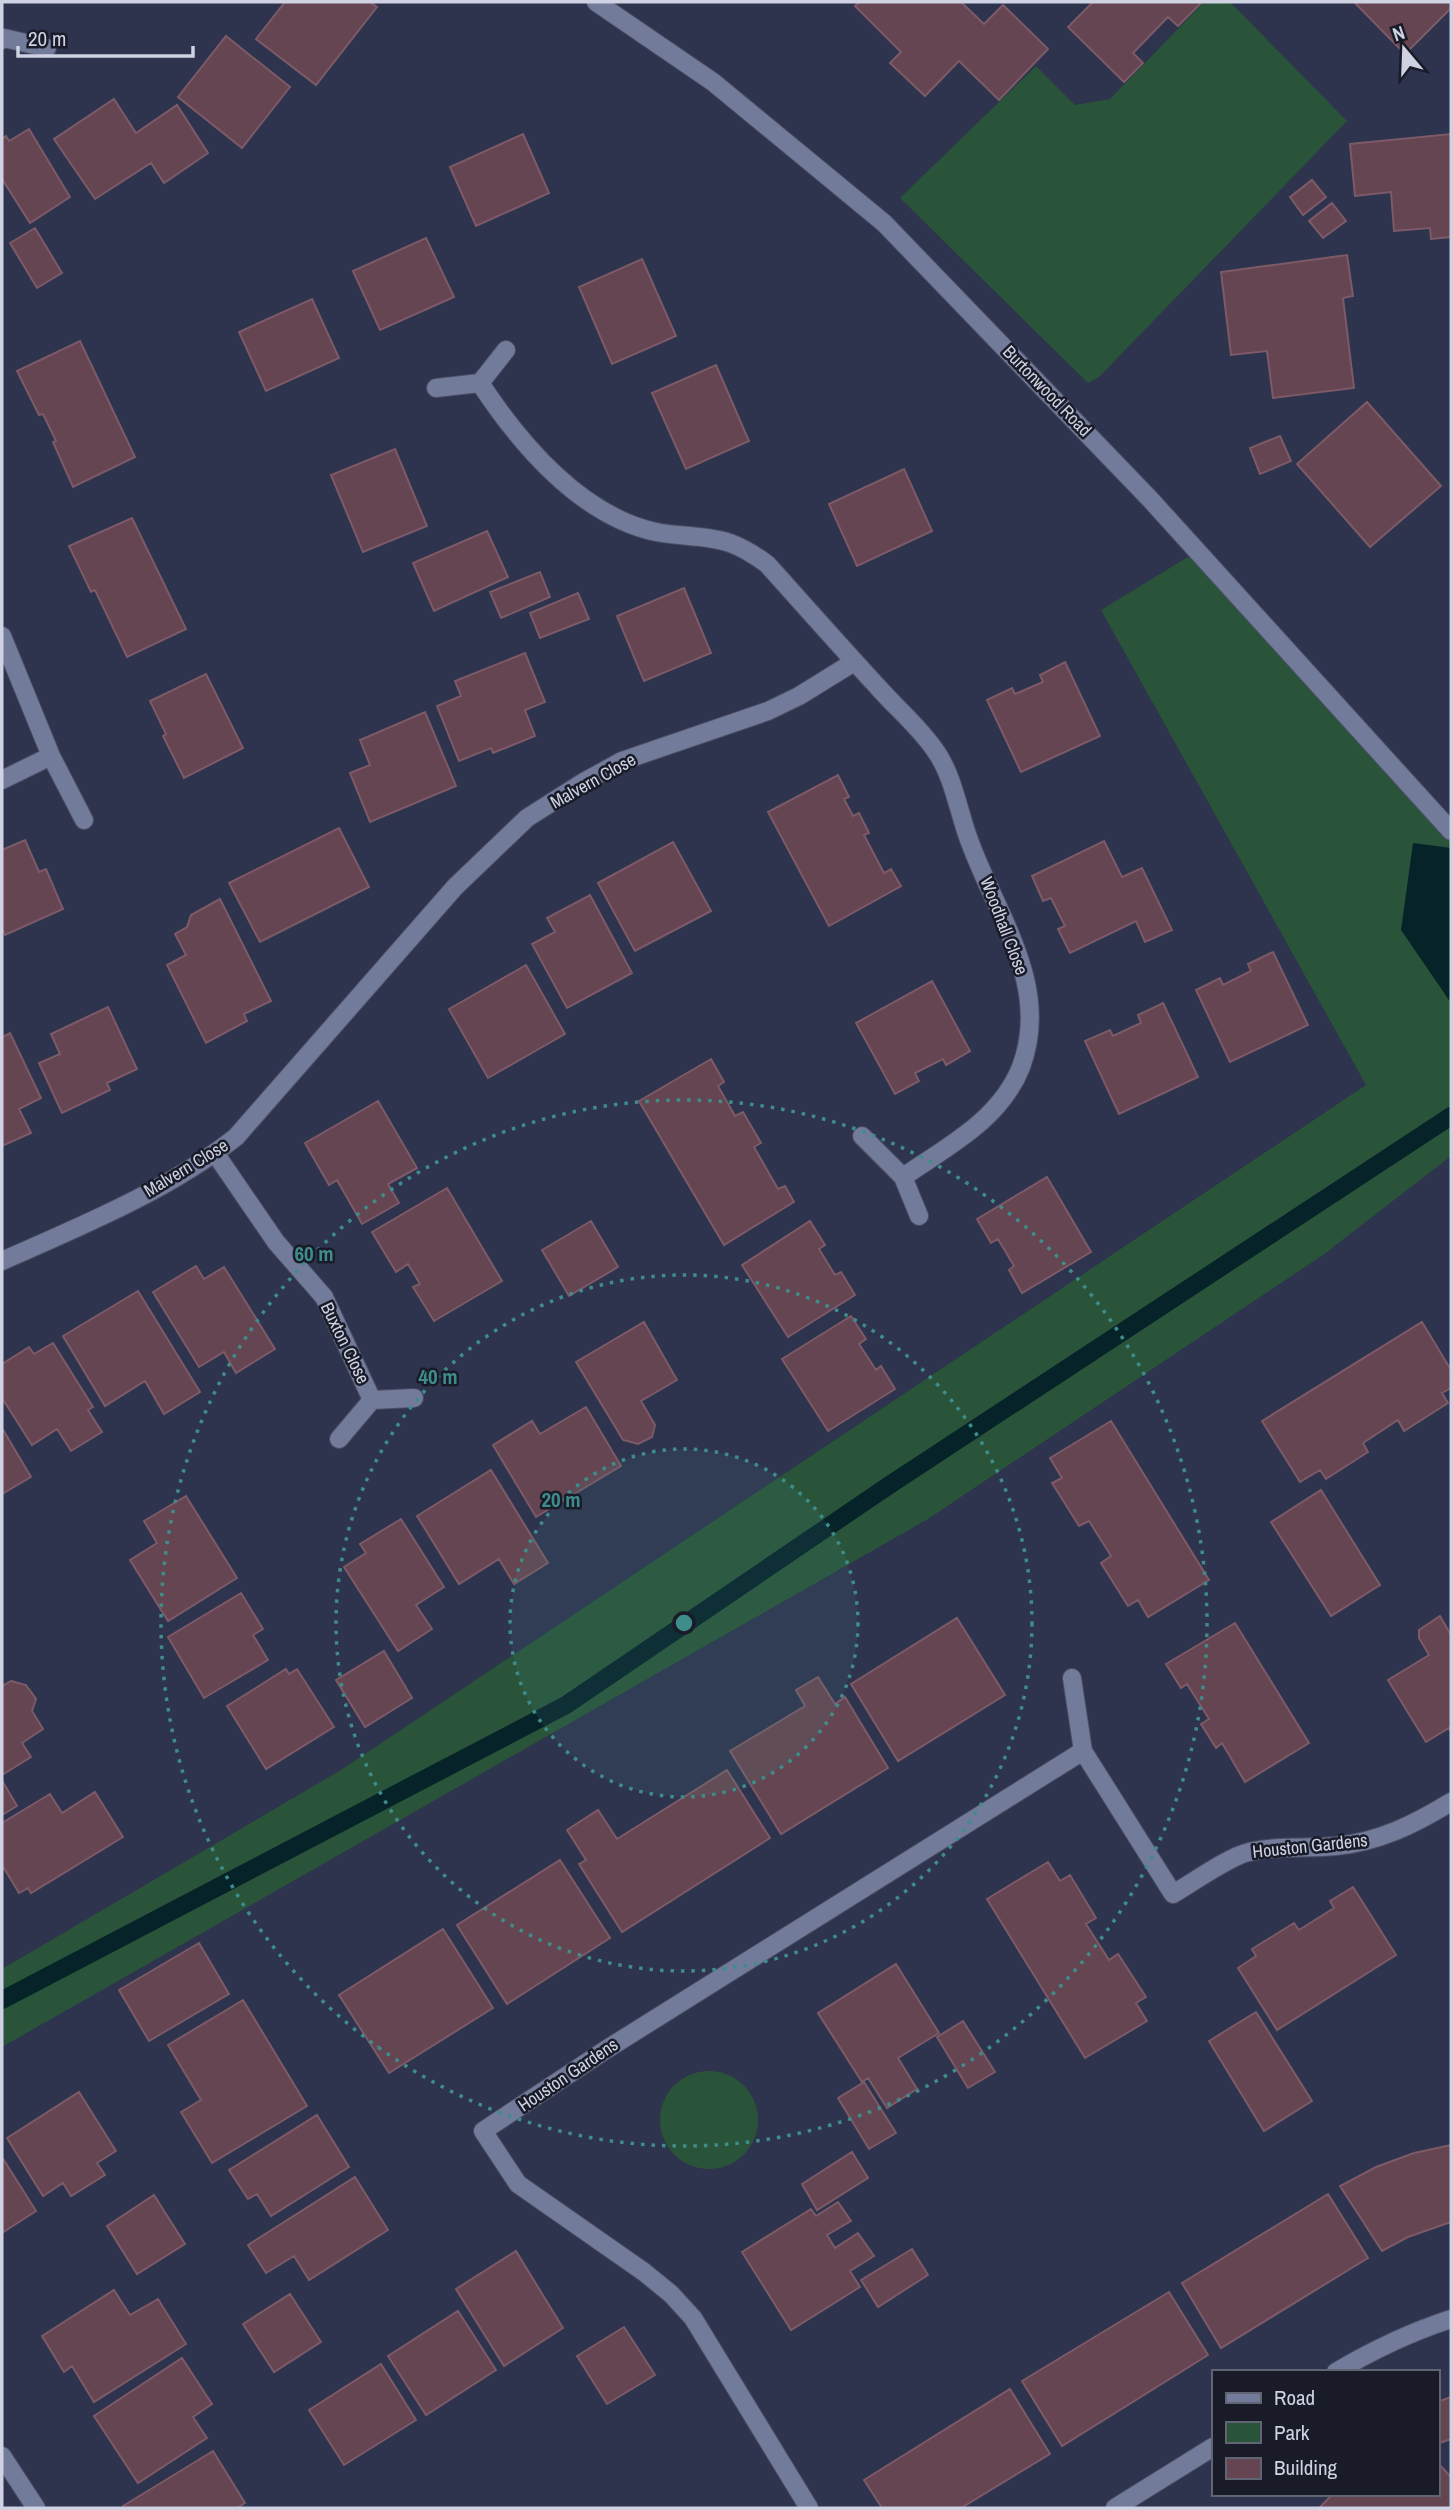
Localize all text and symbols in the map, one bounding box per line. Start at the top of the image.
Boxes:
scale bar [18,14,192,58]
north arrow [1369,14,1439,84]
text: N [1389,19,1408,47]
text: 20 m [28,24,66,53]
street label: Burtonwood Road [997,339,1097,442]
street label: Malvern Close [545,747,640,814]
street label: Woodhall Close [974,873,1035,978]
street label: Malvern Close [139,1133,233,1203]
text: 60 m [294,1239,334,1268]
street label: Buxton Close [315,1298,376,1388]
text: 40 m [418,1362,458,1391]
text: 20 m [541,1485,581,1514]
centre of rings [672,1611,696,1635]
street label: Houston Gardens [1251,1827,1369,1864]
street label: Houston Gardens [513,2032,623,2117]
legend [1212,2370,1439,2496]
text: Road [1274,2383,1315,2412]
text: Park [1274,2418,1310,2447]
text: Building [1274,2453,1338,2482]

